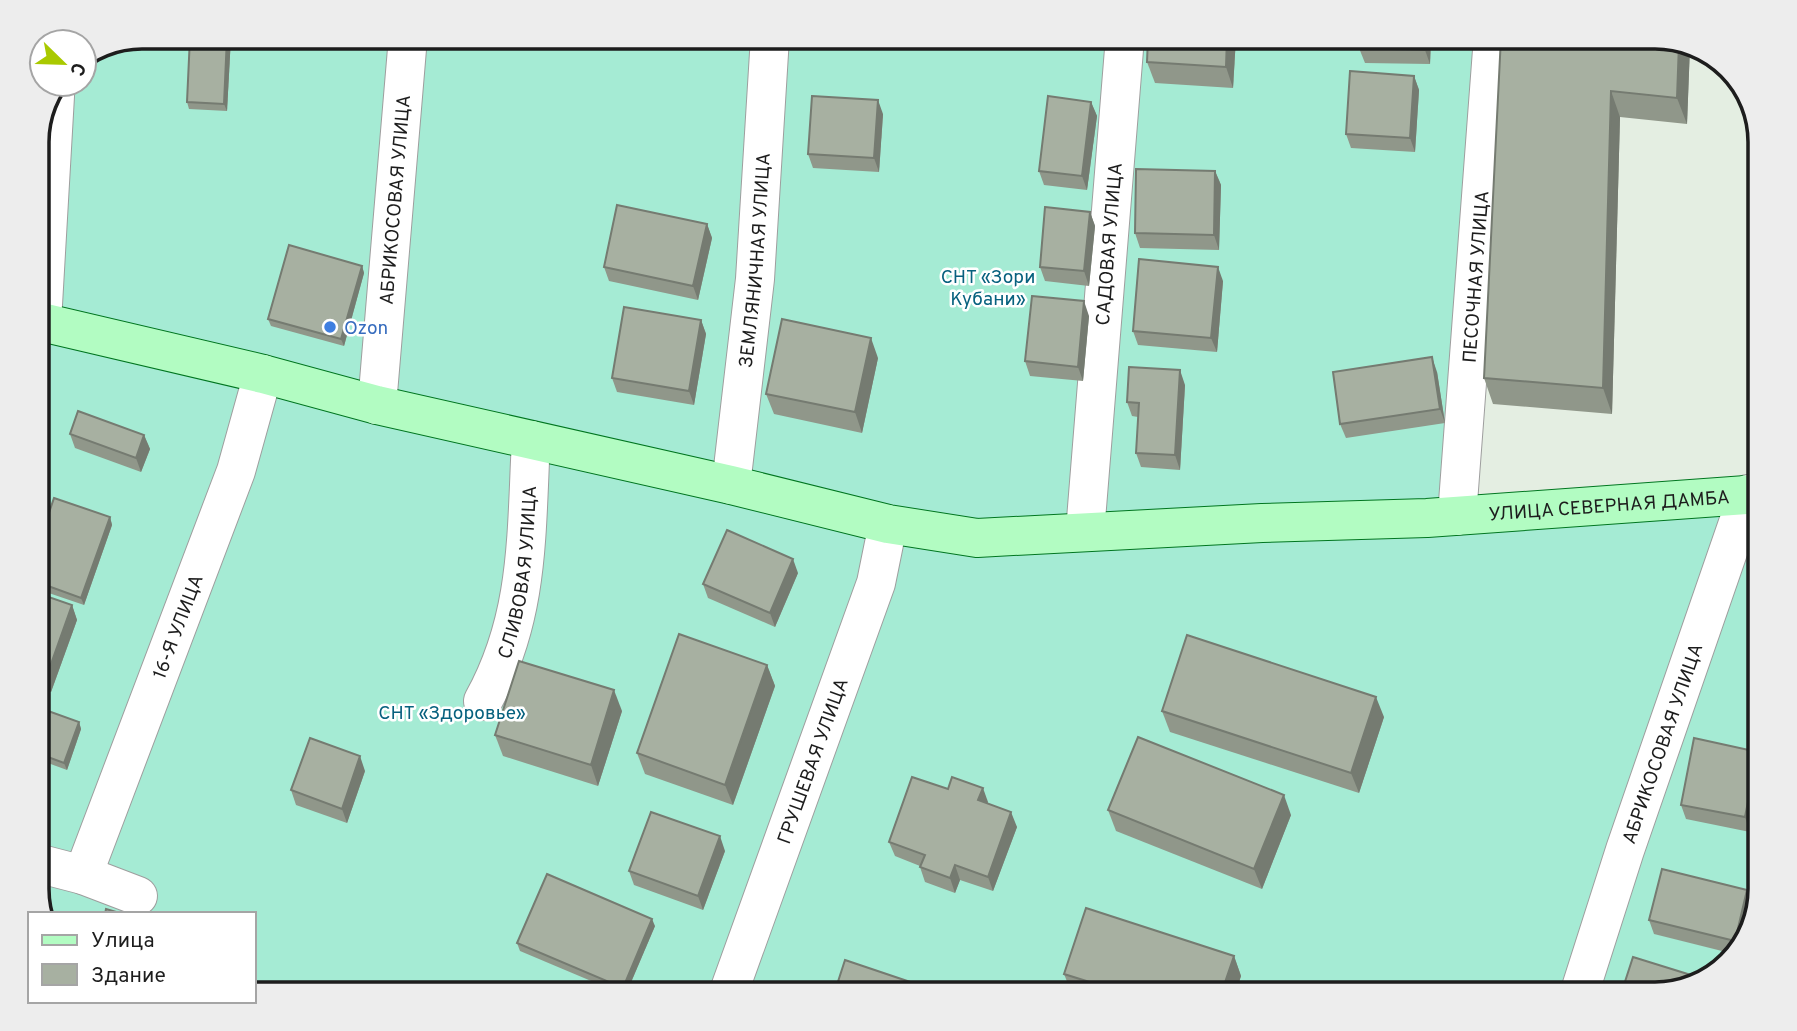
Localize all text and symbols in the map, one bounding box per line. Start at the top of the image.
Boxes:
north arrow [28,28,98,98]
text: С [63,59,90,79]
street label: АБРИКОСОВАЯ УЛИЦА [375,94,417,306]
street label: ЗЕМЛЯНИЧНАЯ УЛИЦА [735,152,777,369]
street label: САДОВАЯ УЛИЦА [1092,162,1129,327]
street label: ПЕСОЧНАЯ УЛИЦА [1459,190,1495,364]
park label: СНТ «Зори Кубани» [941,266,1035,312]
place label: Ozon [344,317,388,341]
marker: Ozon [322,319,338,335]
street label: СЛИВОВАЯ УЛИЦА [493,485,543,663]
street label: УЛИЦА СЕВЕРНАЯ ДАМБА [1488,486,1731,528]
street label: 16-Я УЛИЦА [148,571,210,683]
street label: АБРИКОСОВАЯ УЛИЦА [1618,641,1709,847]
street label: ГРУШЕВАЯ УЛИЦА [773,675,855,848]
park label: СНТ «Здоровье» [378,702,526,726]
legend [28,912,256,1003]
text: Улица [91,928,155,955]
text: Здание [91,963,166,990]

